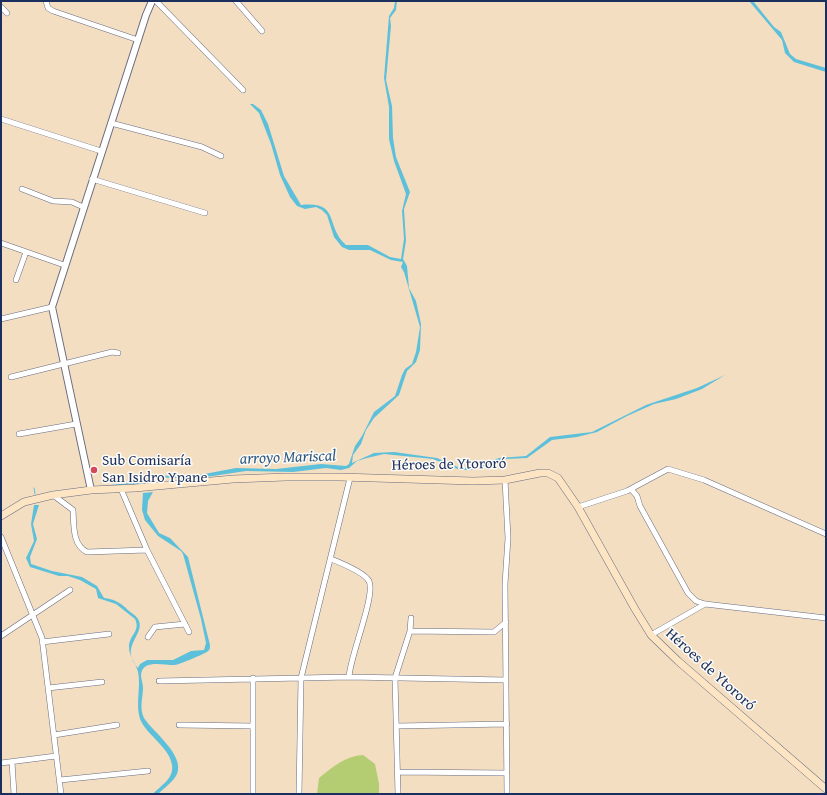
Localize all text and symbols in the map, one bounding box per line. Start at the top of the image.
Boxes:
water label: arroyo Mariscal [240,447,336,469]
place label: Sub Comisaría San Isidro Ypane [102,452,207,487]
street label: Héroes de Ytororó [392,455,506,475]
marker: Sub Comisaría San Isidro Ypane [89,465,99,475]
street label: Héroes de Ytororó [661,625,759,715]

